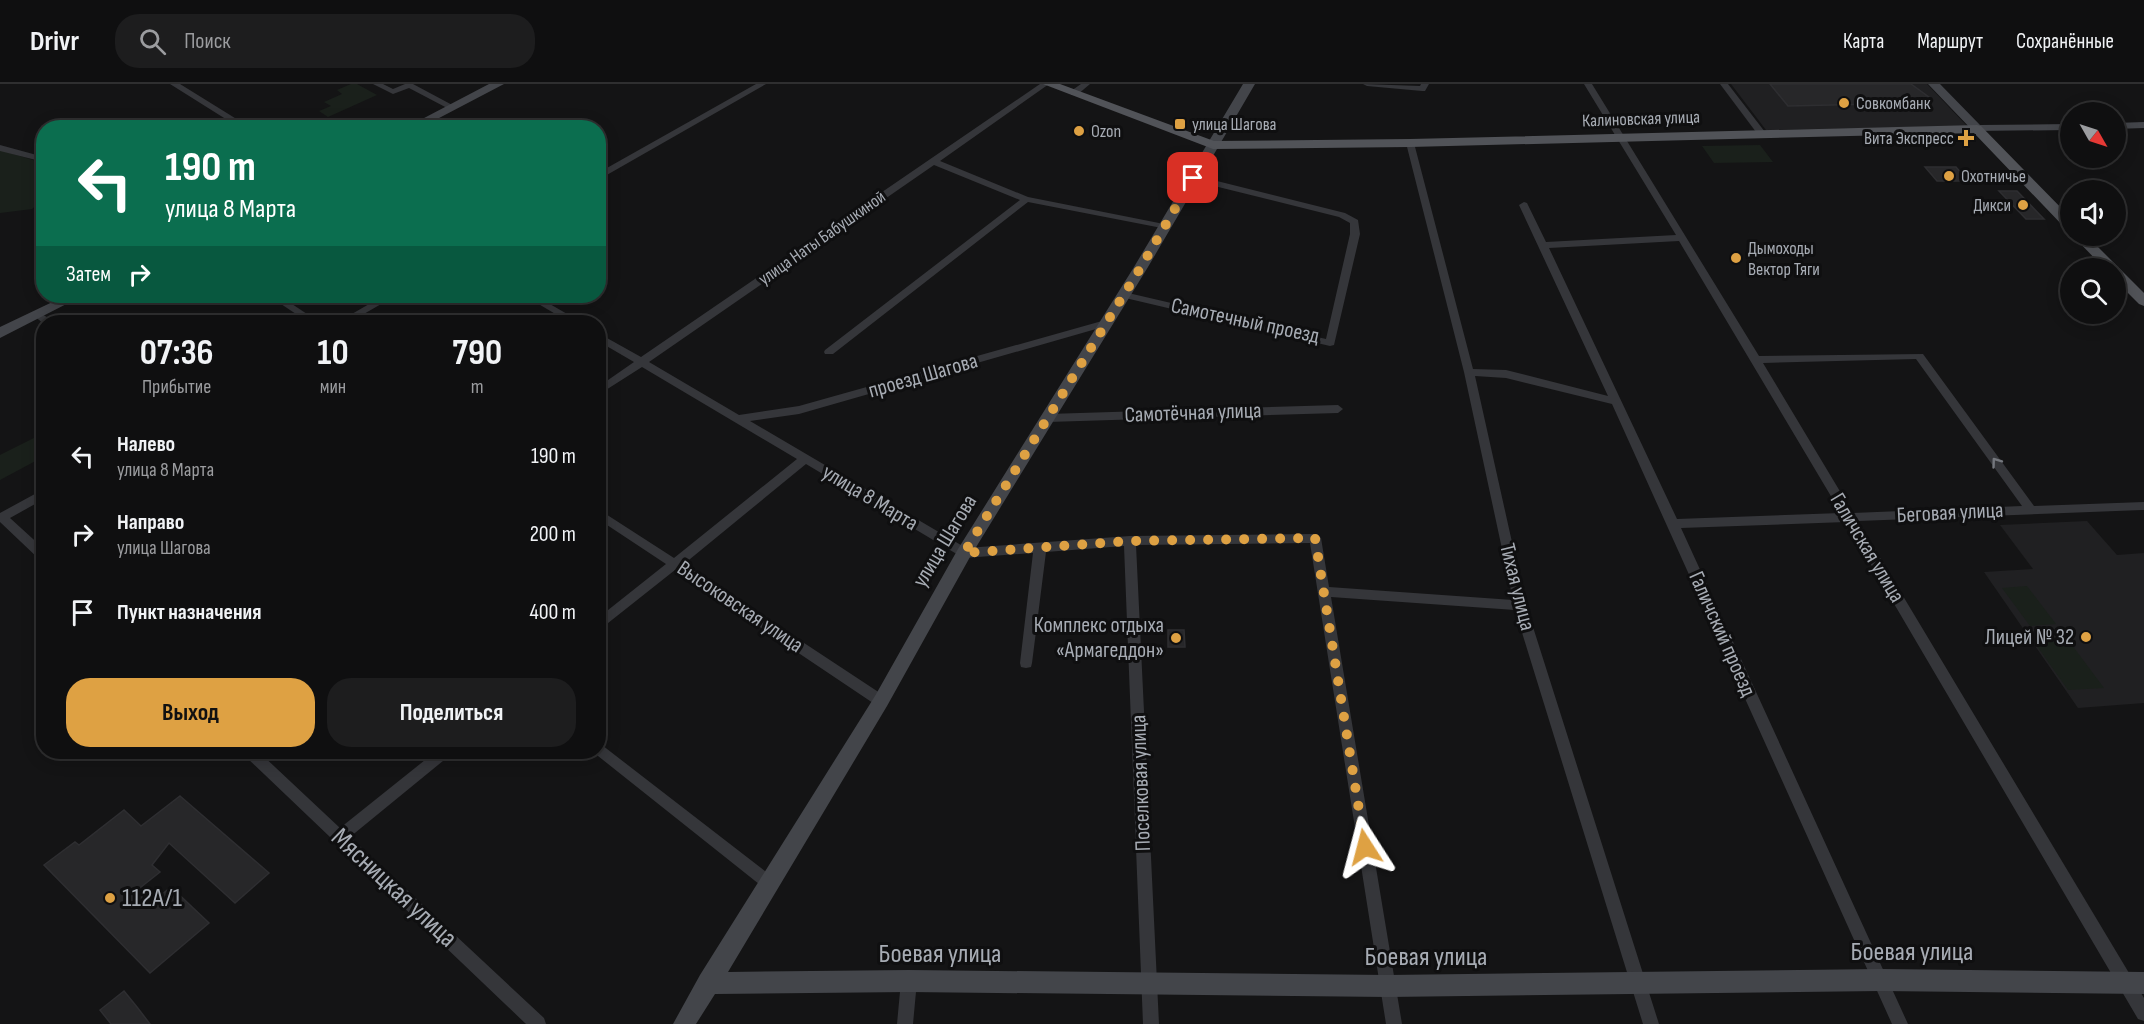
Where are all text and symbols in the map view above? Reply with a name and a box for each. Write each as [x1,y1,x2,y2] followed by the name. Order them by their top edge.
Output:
[115,14,535,68] search box
[30,25,79,58] text: Drivr
[136,25,169,58] icon: search
[184,28,231,55] text: Поиск
[1843,29,1884,54] text: Карта
[1917,29,1983,54] text: Маршрут
[2016,29,2114,54] text: Сохранённые
[1856,93,1931,114] place label: Совкомбанк
[1837,96,1851,110] marker: Совкомбанк
[2060,102,2126,168] north arrow
[2060,102,2126,324] map controls
[1582,106,1700,132] street label: Калиновская улица
[1192,114,1276,135] place label: улица Шагова
[1173,117,1187,131] marker: улица Шагова
[1091,121,1121,142] place label: Ozon
[1072,124,1086,138] marker: Ozon
[1864,128,1954,149] place label: Вита Экспресс
[1959,131,1973,145] marker: Вита Экспресс
[165,142,256,193] text: 190 m
[66,144,144,222] icon: left
[1167,152,1218,203] pin
[1176,161,1209,194] icon: arrive
[1961,166,2026,187] place label: Охотничье
[1942,169,1956,183] marker: Охотничье
[2060,180,2126,246] button: sound
[754,186,890,290] street label: улица Наты Бабушкиной
[165,193,296,225] text: улица 8 Марта
[1974,195,2011,216] place label: Дикси
[2016,198,2030,212] marker: Дикси
[1748,238,1820,280] place label: Дымоходы Вектор Тяги
[1729,251,1743,265] marker: Дымоходы Вектор Тяги
[123,258,156,291] icon: right
[2060,258,2126,324] button: search
[66,261,111,288] text: Затем
[1168,292,1322,350] street label: Самотечный проезд
[140,332,214,375] text: 07:36
[317,332,349,375] text: 10
[452,332,502,375] text: 790
[865,348,981,404] street label: проезд Шагова
[142,375,211,399] text: Прибытие
[320,375,346,399] text: мин
[471,375,484,399] text: m
[1124,397,1262,429] street label: Самотёчная улица
[117,431,175,458] text: Налево
[66,440,99,473] icon: left
[531,443,576,470] text: 190 m
[1992,457,2003,468] one-way arrow
[117,458,214,482] text: улица 8 Марта
[817,459,923,537] street label: улица 8 Марта
[1824,488,1910,608] street label: Галичская улица
[907,490,983,592] street label: улица Шагова
[1896,497,2004,529] street label: Беговая улица
[117,509,184,536] text: Направо
[66,518,99,551] icon: right
[530,521,576,548] text: 200 m
[117,536,211,560] text: улица Шагова
[1493,541,1541,633] street label: Тихая улица
[672,555,808,659] street label: Высоковская улица
[1682,567,1762,701] street label: Галичский проезд
[66,596,99,629] icon: arrive
[117,599,261,626] text: Пункт назначения
[530,599,576,626] text: 400 m
[1034,612,1164,664] place label: Комплекс отдыха «Армагеддон»
[1985,624,2074,651] place label: Лицей № 32
[2079,630,2093,644] marker: Лицей № 32
[1169,631,1183,645] marker: Комплекс отдыха «Армагеддон»
[66,678,315,747] button: Выход
[327,678,576,747] button: Поделиться
[1125,714,1157,852] street label: Поселковая улица
[1333,815,1397,879] position arrow
[325,822,463,954] street label: Мясницкая улица
[122,882,183,914] place label: 112А/1
[103,891,117,905] marker: 112А/1
[1851,936,1973,968] street label: Боевая улица
[879,938,1001,970] street label: Боевая улица
[1365,941,1487,973] street label: Боевая улица

